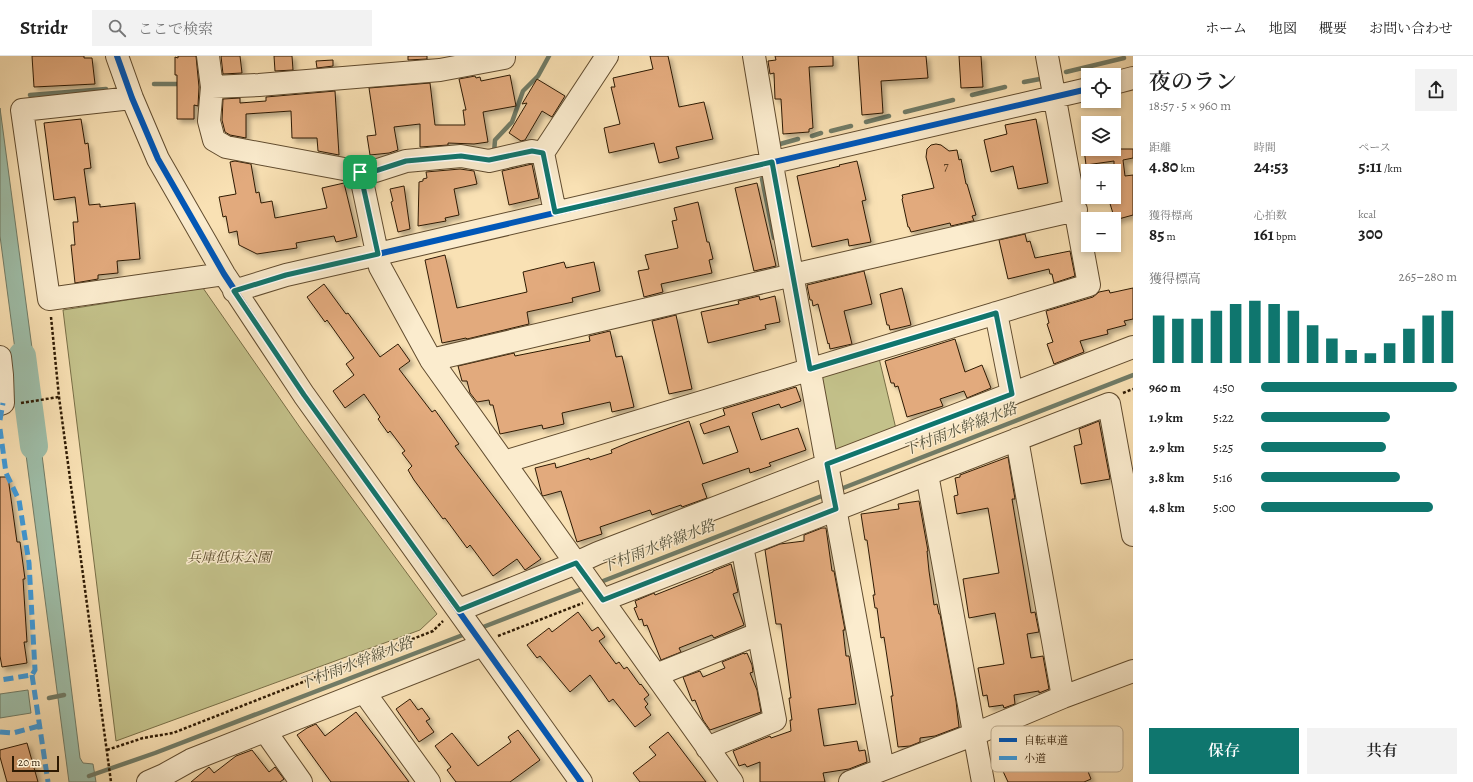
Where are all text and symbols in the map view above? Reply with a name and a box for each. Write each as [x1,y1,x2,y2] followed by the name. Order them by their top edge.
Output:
[92,10,372,46] search box
[20,15,68,41] text: Stridr
[106,17,128,39] icon: search
[138,19,213,39] text: ここで検索
[1205,19,1247,38] text: ホーム
[1269,19,1297,38] text: 地図
[1319,19,1347,38] text: 概要
[1369,19,1453,38] text: お問い合わせ
[1149,67,1237,97] text: 夜のラン
[1081,68,1121,252] map controls
[1081,68,1121,108] button: locate
[1415,69,1457,111] button: share
[1149,97,1231,114] text: 18:57 · 5 × 960 m
[1081,116,1121,156] button: layers
[1149,140,1171,155] text: 距離
[1254,140,1276,155] text: 時間
[1358,140,1391,155] text: ペース
[343,155,377,189] pin
[1149,155,1178,178] text: 4.80
[1254,155,1288,178] text: 24:53
[1358,155,1382,178] text: 5:11
[943,158,949,174] house number: 7
[349,161,371,183] icon: arrive
[1178,161,1195,176] text: km
[1382,161,1402,176] text: /km
[1081,164,1121,204] button: +
[1358,207,1376,222] text: kcal
[1149,208,1193,223] text: 獲得標高
[1254,208,1287,223] text: 心拍数
[1081,212,1121,252] button: −
[1358,222,1383,245] text: 300
[1149,223,1164,246] text: 85
[1254,223,1274,246] text: 161
[1164,229,1176,244] text: m
[1274,229,1297,244] text: bpm
[1399,268,1457,285] text: 265–280 m
[1149,270,1201,287] text: 獲得標高
[1149,379,1181,396] text: 960 m
[1213,379,1235,396] text: 4:50
[900,398,1021,460] water label: 下村雨水幹線水路
[1149,409,1183,426] text: 1.9 km
[1213,409,1234,426] text: 5:22
[1149,439,1185,456] text: 2.9 km
[1213,439,1233,456] text: 5:25
[1149,469,1184,486] text: 3.8 km
[1213,469,1232,486] text: 5:16
[1149,499,1185,516] text: 4.8 km
[1213,499,1236,516] text: 5:00
[598,515,719,577] water label: 下村雨水幹線水路
[187,548,273,567] park label: 兵庫低床公園
[296,632,417,694] water label: 下村雨水幹線水路
[991,726,1123,772] legend
[1149,728,1299,774] button: 保存
[1307,728,1457,774] button: 共有
[1024,733,1068,748] text: 自転車道
[1024,751,1046,766] text: 小道
[12,754,59,773] scale bar
[18,755,40,770] text: 20 m

